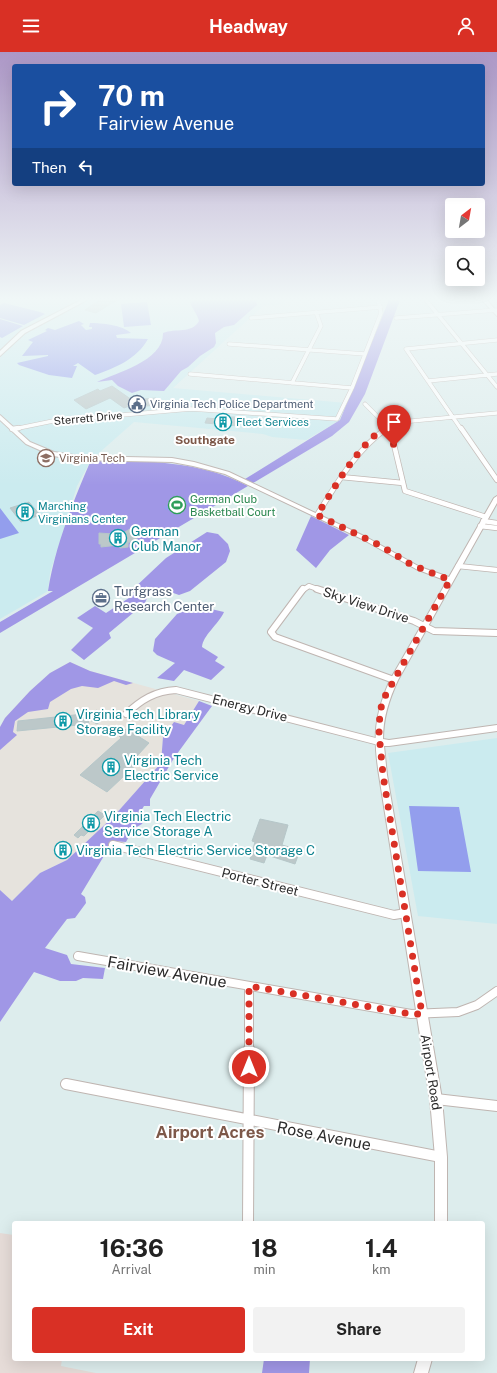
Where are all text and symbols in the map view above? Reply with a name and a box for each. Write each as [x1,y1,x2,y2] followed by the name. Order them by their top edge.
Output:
[20,15,42,37] icon: menu
[455,15,477,37] icon: person
[209,16,288,37] text: Headway
[98,79,165,112] text: 70 m
[32,80,84,132] icon: right
[98,113,234,134] text: Fairview Avenue
[75,156,97,178] icon: left
[32,159,67,176] text: Then
[445,198,485,238] north arrow
[445,198,485,286] map controls
[445,246,485,286] button: search
[127,394,147,414] public building icon: Virginia Tech Police Department
[150,398,314,410] place label: Virginia Tech Police Department
[377,405,411,446] pin
[53,409,123,427] street label: Sterrett Drive
[383,411,405,433] icon: arrive
[213,412,233,432] building icon: Fleet Services
[236,416,309,428] place label: Fleet Services
[175,433,235,447] district label: Southgate
[36,448,56,468] school or university icon: Virginia Tech
[59,452,125,464] place label: Virginia Tech
[190,493,276,518] place label: German Club Basketball Court
[167,495,187,515] sports icon: German Club Basketball Court
[38,500,126,525] place label: Marching Virginians Center
[15,502,35,522] building icon: Marching Virginians Center
[131,524,201,554] place label: German Club Manor
[108,528,128,548] building icon: German Club Manor
[114,584,214,614] place label: Turfgrass Research Center
[321,584,411,626] street label: Sky View Drive
[91,588,111,608] office icon: Turfgrass Research Center
[211,691,289,725] street label: Energy Drive
[76,707,200,737] place label: Virginia Tech Library Storage Facility
[53,711,73,731] building icon: Virginia Tech Library Storage Facility
[124,753,219,783] place label: Virginia Tech Electric Service
[101,757,121,777] building icon: Virginia Tech Electric Service
[104,809,231,839] place label: Virginia Tech Electric Service Storage A
[81,813,101,833] building icon: Virginia Tech Electric Service Storage A
[53,840,73,860] building icon: Virginia Tech Electric Service Storage C
[76,843,315,858] place label: Virginia Tech Electric Service Storage C
[220,865,300,899] street label: Porter Street
[106,952,228,992] street label: Fairview Avenue
[418,1033,444,1111] street label: Airport Road
[228,1046,270,1088] position arrow
[275,1118,373,1154] street label: Rose Avenue
[156,1122,264,1142] district label: Airport Acres
[99,1234,164,1262] text: 16:36
[251,1234,278,1262] text: 18
[365,1234,398,1262] text: 1.4
[112,1262,152,1277] text: Arrival
[253,1262,275,1277] text: min
[372,1262,391,1277] text: km
[32,1307,245,1353] button: Exit
[253,1307,465,1353] button: Share

